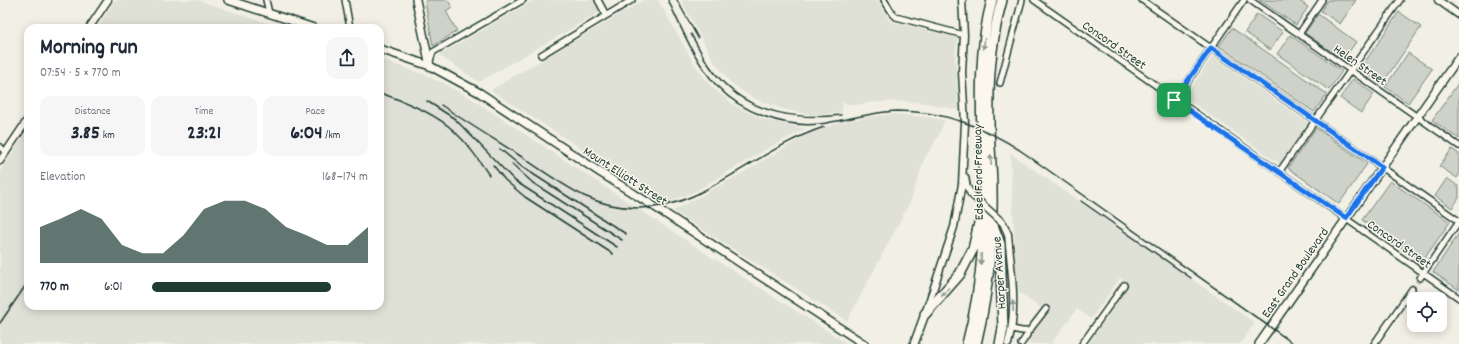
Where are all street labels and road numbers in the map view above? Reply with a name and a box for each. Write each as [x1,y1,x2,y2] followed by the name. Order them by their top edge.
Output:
[1078,17,1150,75] street label: Concord Street
[1329,41,1390,92] street label: Helen Street
[969,123,990,220] street label: Edsel Ford Freeway
[579,143,671,212] street label: Mount Elliott Street
[1363,216,1435,274] street label: Concord Street
[1258,224,1334,323] street label: East Grand Boulevard
[988,236,1013,310] street label: Harper Avenue

